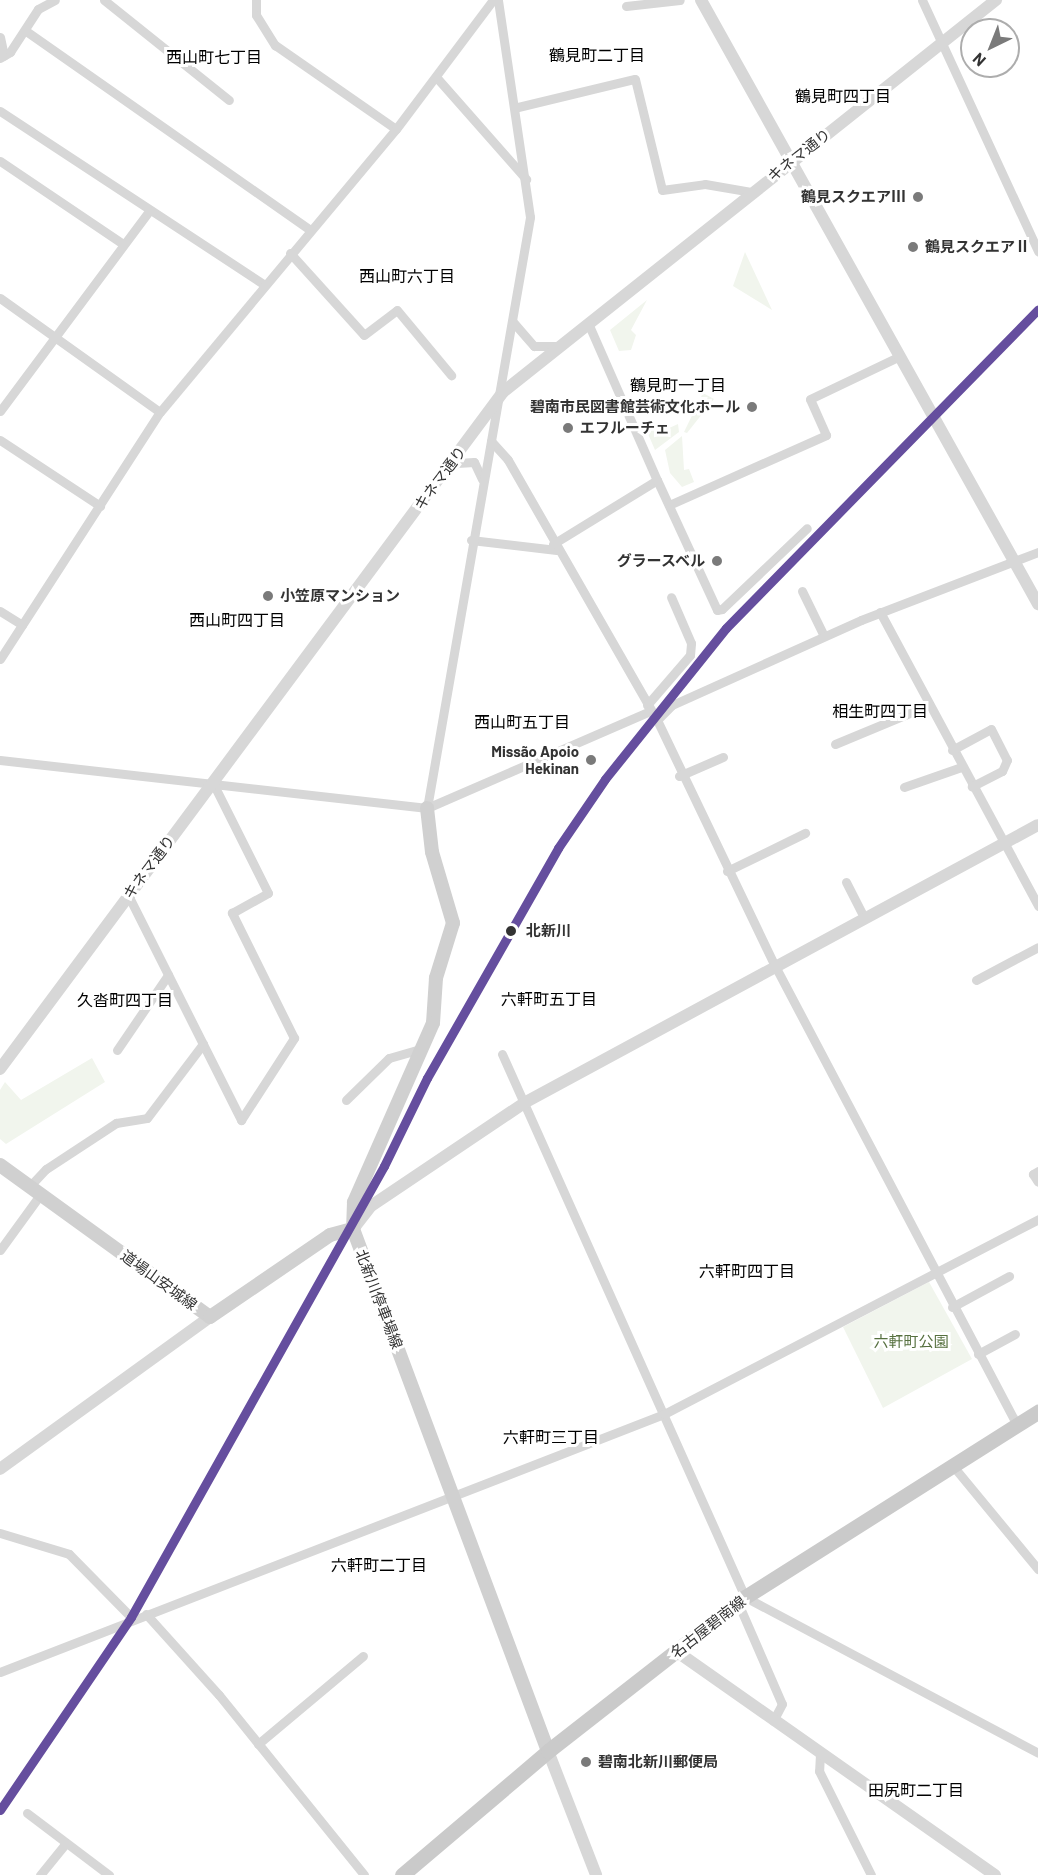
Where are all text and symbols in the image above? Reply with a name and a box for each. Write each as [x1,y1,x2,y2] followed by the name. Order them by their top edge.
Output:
[960,18,1020,78] north arrow
[549,45,645,65] district label: 鶴見町二丁目
[166,47,262,67] district label: 西山町七丁目
[968,49,989,71] text: N
[795,86,891,106] district label: 鶴見町四丁目
[764,125,834,185] street label: キネマ通り
[801,188,906,206] place label: 鶴見スクエアⅢ
[911,190,925,204] marker: 鶴見スクエアⅢ
[925,238,1030,256] place label: 鶴見スクエアⅡ
[906,240,920,254] marker: 鶴見スクエアⅡ
[359,266,455,286] district label: 西山町六丁目
[630,375,726,395] district label: 鶴見町一丁目
[530,398,740,416] place label: 碧南市民図書館芸術文化ホール
[745,400,759,414] marker: 碧南市民図書館芸術文化ホール
[580,419,670,437] place label: エフルーチェ
[561,421,575,435] marker: エフルーチェ
[410,443,470,513] street label: キネマ通り
[615,552,705,570] place label: グラースベル
[710,554,724,568] marker: グラースベル
[280,587,400,605] place label: 小笠原マンション
[261,589,275,603] marker: 小笠原マンション
[189,610,285,630] district label: 西山町四丁目
[832,701,928,721] district label: 相生町四丁目
[474,712,570,732] district label: 西山町五丁目
[491,742,579,777] place label: Missão Apoio Hekinan
[584,753,598,767] marker: Missão Apoio Hekinan
[119,832,179,902] street label: キネマ通り
[501,921,521,941] marker: 北新川
[526,922,571,940] place label: 北新川
[501,989,597,1009] district label: 六軒町五丁目
[77,990,173,1010] district label: 久沓町四丁目
[117,1246,201,1314] street label: 道場山安城線
[352,1247,406,1351] street label: 北新川停車場線
[699,1261,795,1281] district label: 六軒町四丁目
[874,1333,948,1351] park label: 六軒町公園
[503,1427,599,1447] district label: 六軒町三丁目
[331,1555,427,1575] district label: 六軒町二丁目
[667,1592,749,1662] street label: 名古屋碧南線
[598,1753,718,1771] place label: 碧南北新川郵便局
[579,1755,593,1769] marker: 碧南北新川郵便局
[868,1780,964,1800] district label: 田尻町二丁目

